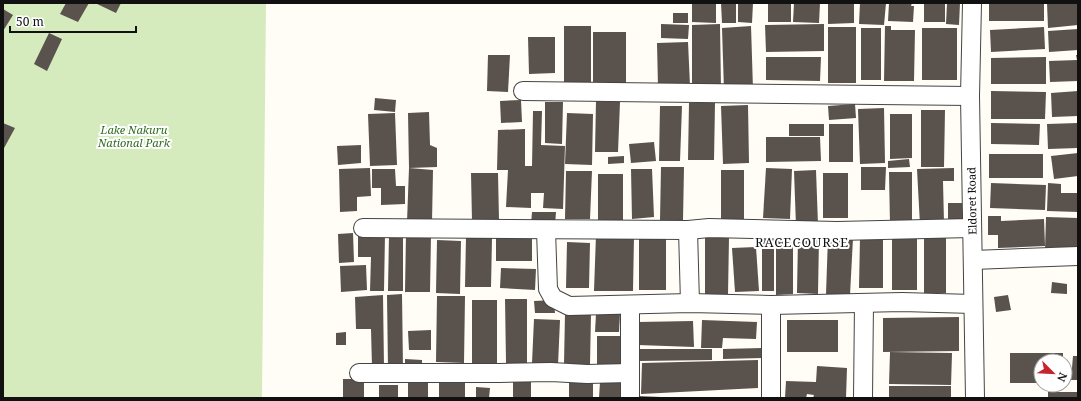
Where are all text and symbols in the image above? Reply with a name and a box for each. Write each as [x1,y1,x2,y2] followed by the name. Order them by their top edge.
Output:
[10,8,136,34] scale bar
[16,13,44,30] text: 50 m
[97,122,171,150] park label: Lake Nakuru National Park
[963,167,980,235] street label: Eldoret Road
[755,233,849,251] district label: RACECOURSE
[1033,353,1073,393] north arrow
[1054,370,1071,385] text: N

